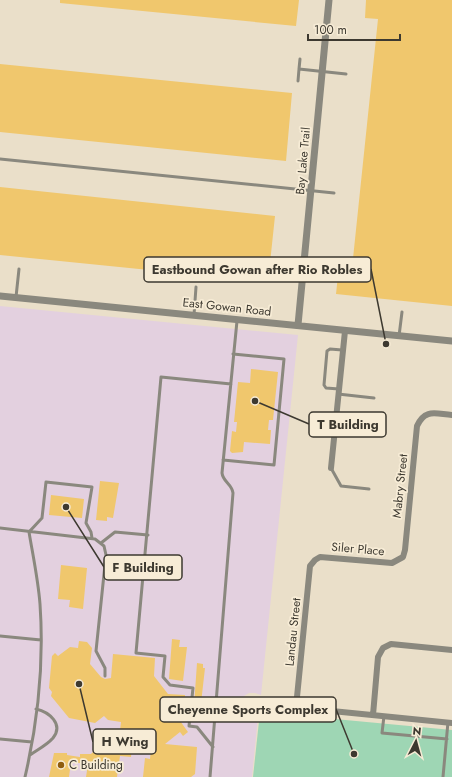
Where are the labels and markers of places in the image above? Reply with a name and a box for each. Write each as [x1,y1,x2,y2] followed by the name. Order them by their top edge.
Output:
[144,257,371,282] callout: Eastbound Gowan after Rio Robles
[309,412,386,437] callout: T Building
[104,555,182,580] callout: F Building
[160,697,336,722] callout: Cheyenne Sports Complex
[93,729,156,754] callout: H Wing
[69,756,123,774] place label: C Building
[56,760,66,770] marker: C Building

